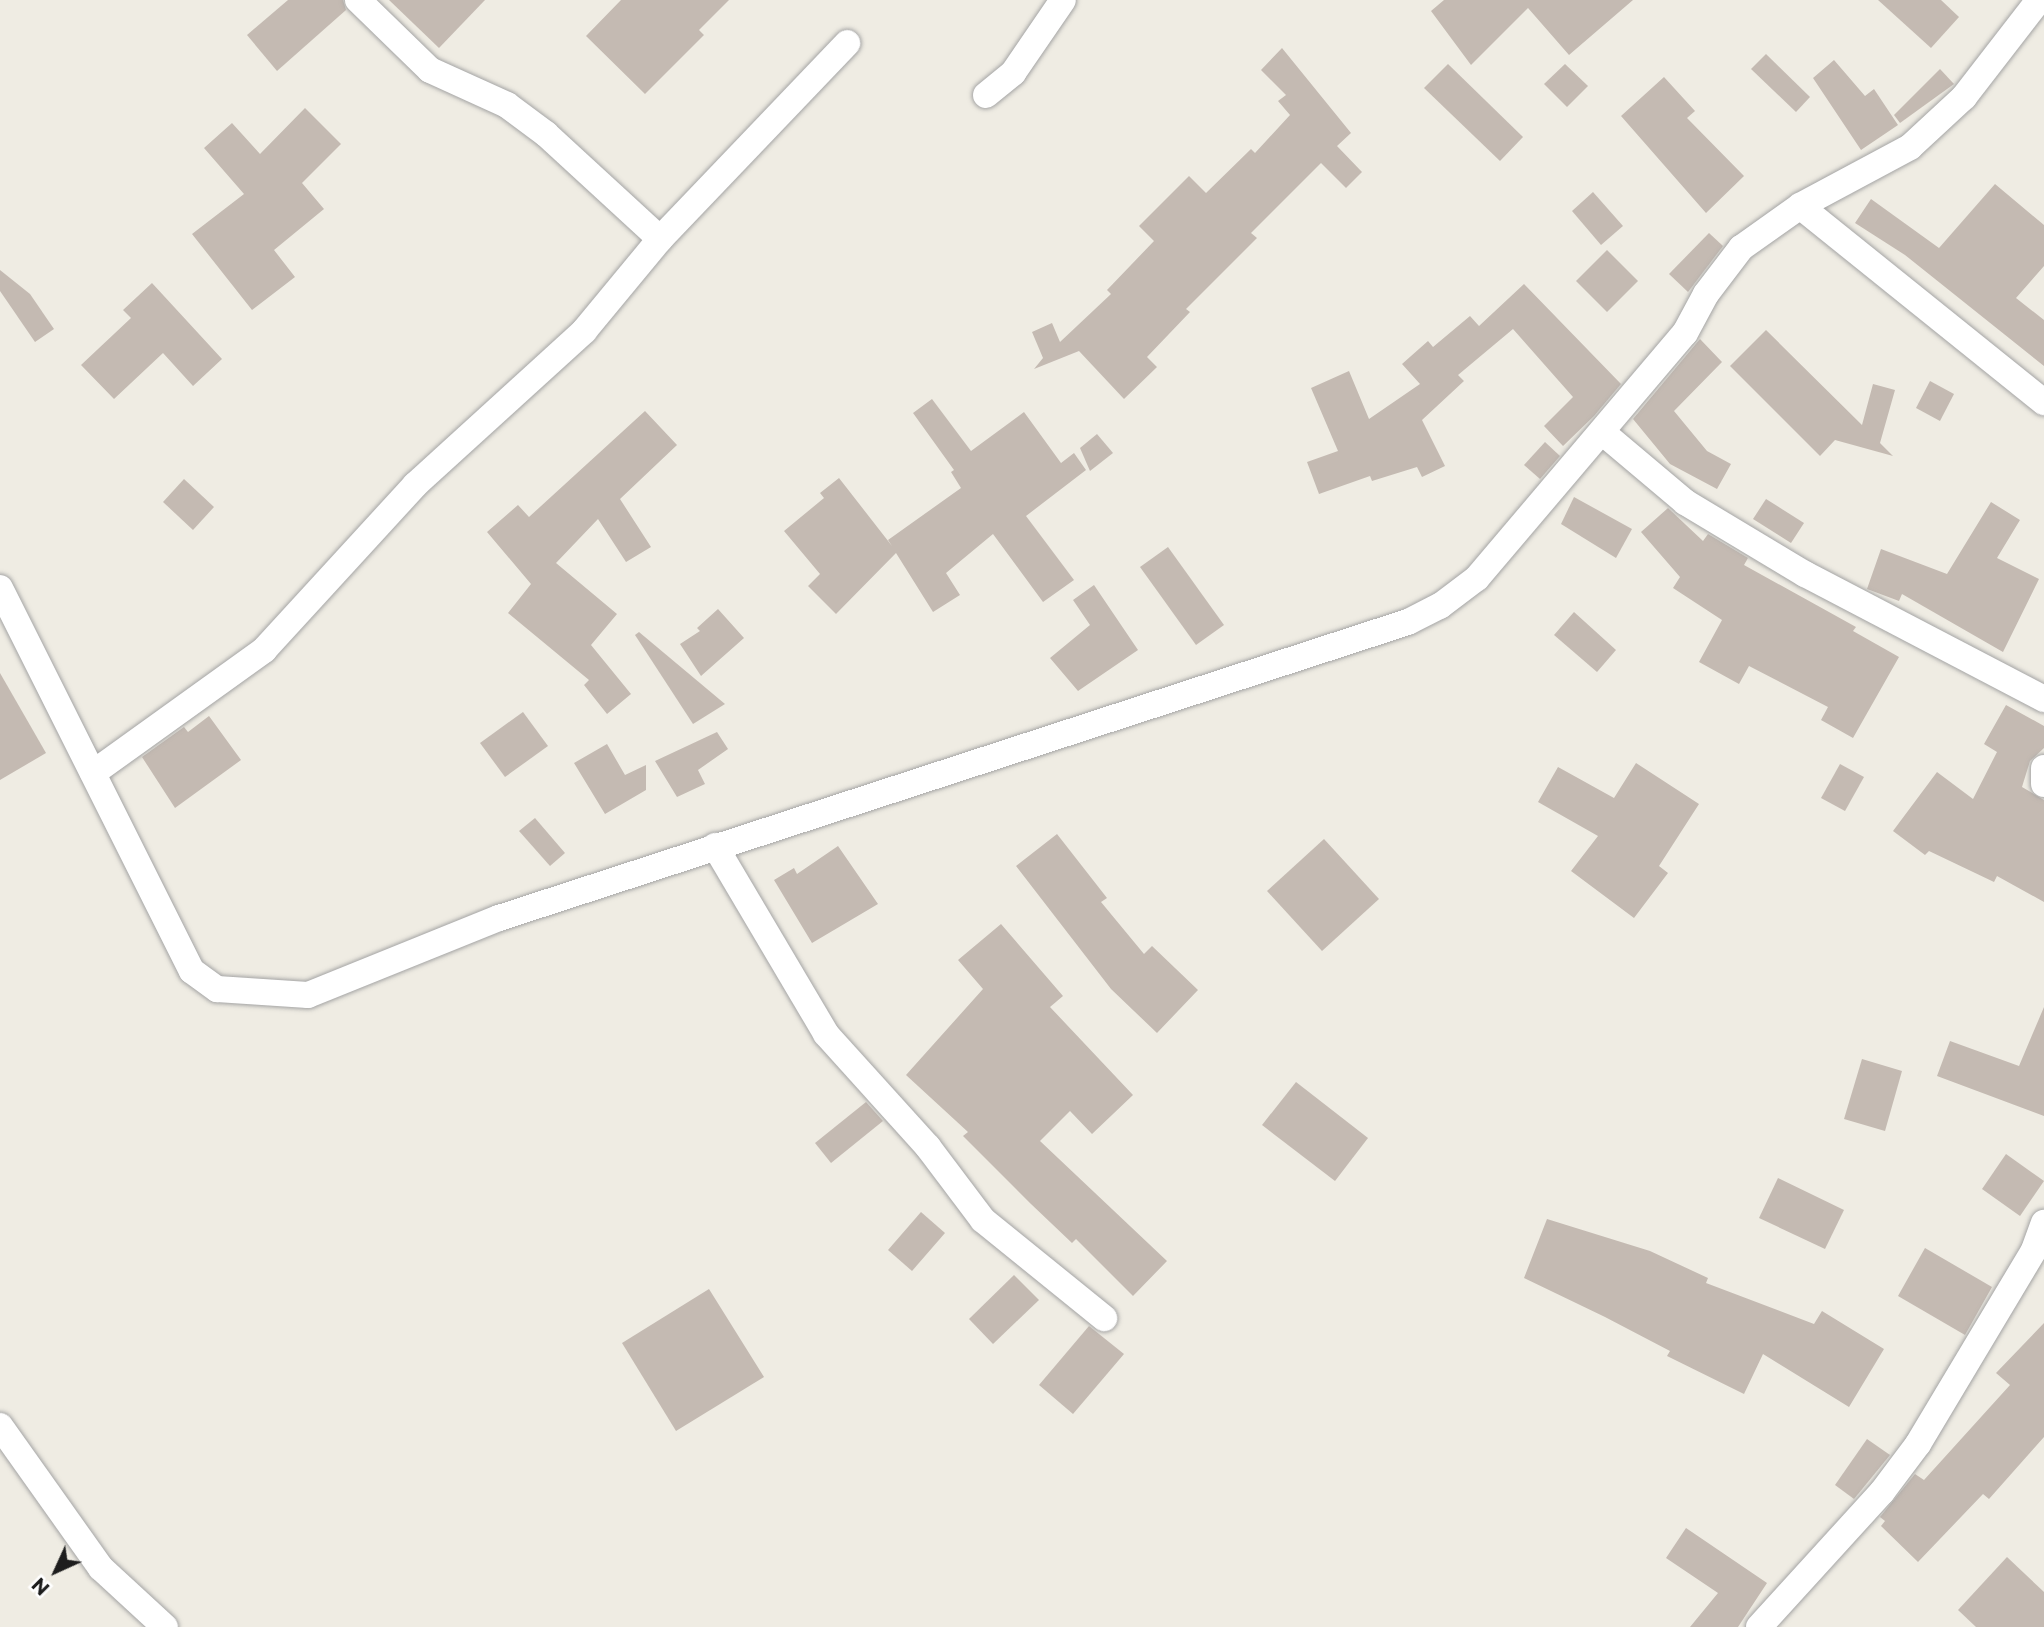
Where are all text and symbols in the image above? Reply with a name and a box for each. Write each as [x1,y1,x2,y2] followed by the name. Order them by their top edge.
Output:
[21,1536,91,1606] north arrow
[27,1573,54,1600] text: N

